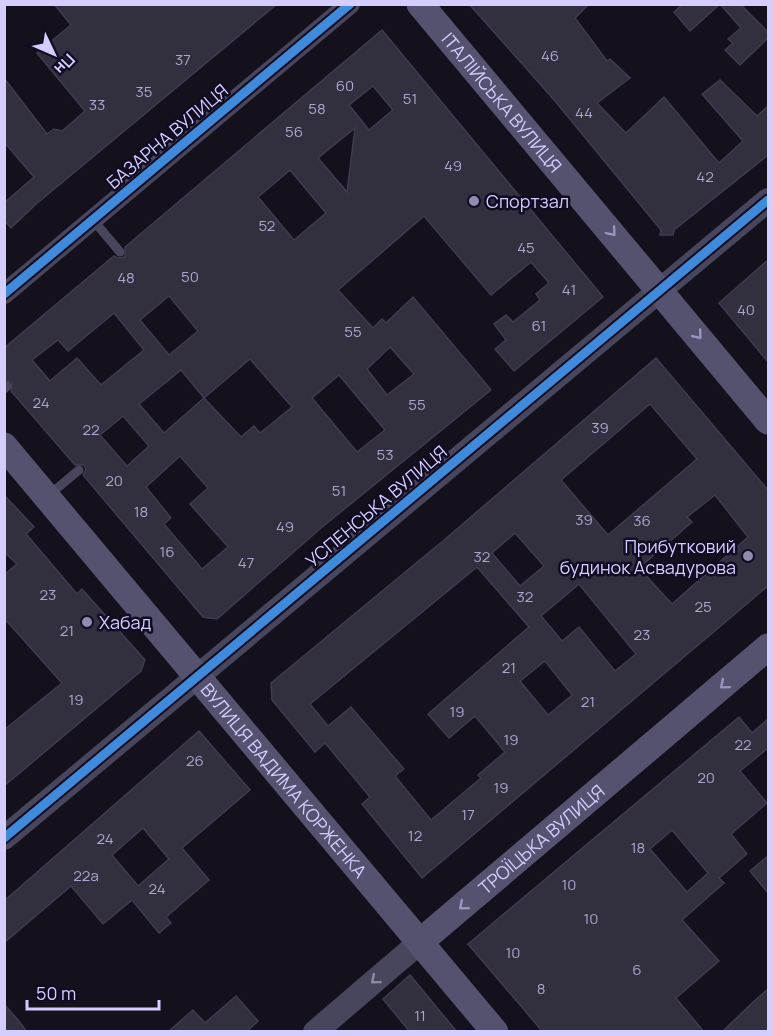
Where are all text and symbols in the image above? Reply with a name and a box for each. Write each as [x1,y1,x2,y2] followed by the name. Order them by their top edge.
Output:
[24,24,84,84] north arrow
[437,27,567,177] street label: ІТАЛІЙСЬКА ВУЛИЦЯ
[541,45,559,66] house number: 46
[49,49,80,80] text: Пн
[175,49,191,70] house number: 37
[336,75,354,96] house number: 60
[101,78,233,194] street label: БАЗАРНА ВУЛИЦЯ
[136,81,152,102] house number: 35
[403,88,417,109] house number: 51
[89,94,105,115] house number: 33
[308,98,326,119] house number: 58
[575,102,593,123] house number: 44
[285,121,303,142] house number: 56
[444,155,462,176] house number: 49
[696,166,714,187] house number: 42
[486,189,569,213] place label: Спортзал
[467,194,481,208] marker: Спортзал
[259,215,275,236] house number: 52
[605,225,616,236] one-way arrow
[517,237,535,258] house number: 45
[181,266,199,287] house number: 50
[117,267,135,288] house number: 48
[562,279,576,300] house number: 41
[737,299,755,320] house number: 40
[532,315,546,336] house number: 61
[344,321,362,342] house number: 55
[691,329,702,340] one-way arrow
[32,392,50,413] house number: 24
[408,394,426,415] house number: 55
[591,417,609,438] house number: 39
[82,419,100,440] house number: 22
[300,440,452,572] street label: УСПЕНСЬКА ВУЛИЦЯ
[377,444,393,465] house number: 53
[105,470,123,491] house number: 20
[332,480,346,501] house number: 51
[134,501,148,522] house number: 18
[575,509,593,530] house number: 39
[633,510,651,531] house number: 36
[276,516,294,537] house number: 49
[560,534,736,579] place label: Прибутковий будинок Асвадурова
[159,541,175,562] house number: 16
[474,546,490,567] house number: 32
[741,549,755,563] marker: Прибутковий будинок Асвадурова
[238,552,254,573] house number: 47
[40,584,56,605] house number: 23
[517,586,533,607] house number: 32
[694,596,712,617] house number: 25
[99,610,151,634] place label: Хабад
[80,615,94,629] marker: Хабад
[60,620,74,641] house number: 21
[634,624,650,645] house number: 23
[502,657,516,678] house number: 21
[196,678,373,883] street label: ВУЛИЦЯ ВАДИМА КОРЖЕНКА
[720,678,731,689] one-way arrow
[68,689,84,710] house number: 19
[581,691,595,712] house number: 21
[449,701,465,722] house number: 19
[503,729,519,750] house number: 19
[734,734,752,755] house number: 22
[186,750,204,771] house number: 26
[697,767,715,788] house number: 20
[493,777,509,798] house number: 19
[473,779,609,899] street label: ТРОЇЦЬКА ВУЛИЦЯ
[461,804,475,825] house number: 17
[408,825,422,846] house number: 12
[96,828,114,849] house number: 24
[631,837,645,858] house number: 18
[73,865,99,886] house number: 22а
[562,874,577,895] house number: 10
[148,878,166,899] house number: 24
[459,898,470,909] one-way arrow
[584,908,599,929] house number: 10
[506,942,521,963] house number: 10
[632,959,642,980] house number: 6
[371,972,382,983] one-way arrow
[27,973,159,1011] scale bar
[537,978,545,999] house number: 8
[36,981,76,1005] text: 50 m
[414,1005,426,1026] house number: 11

